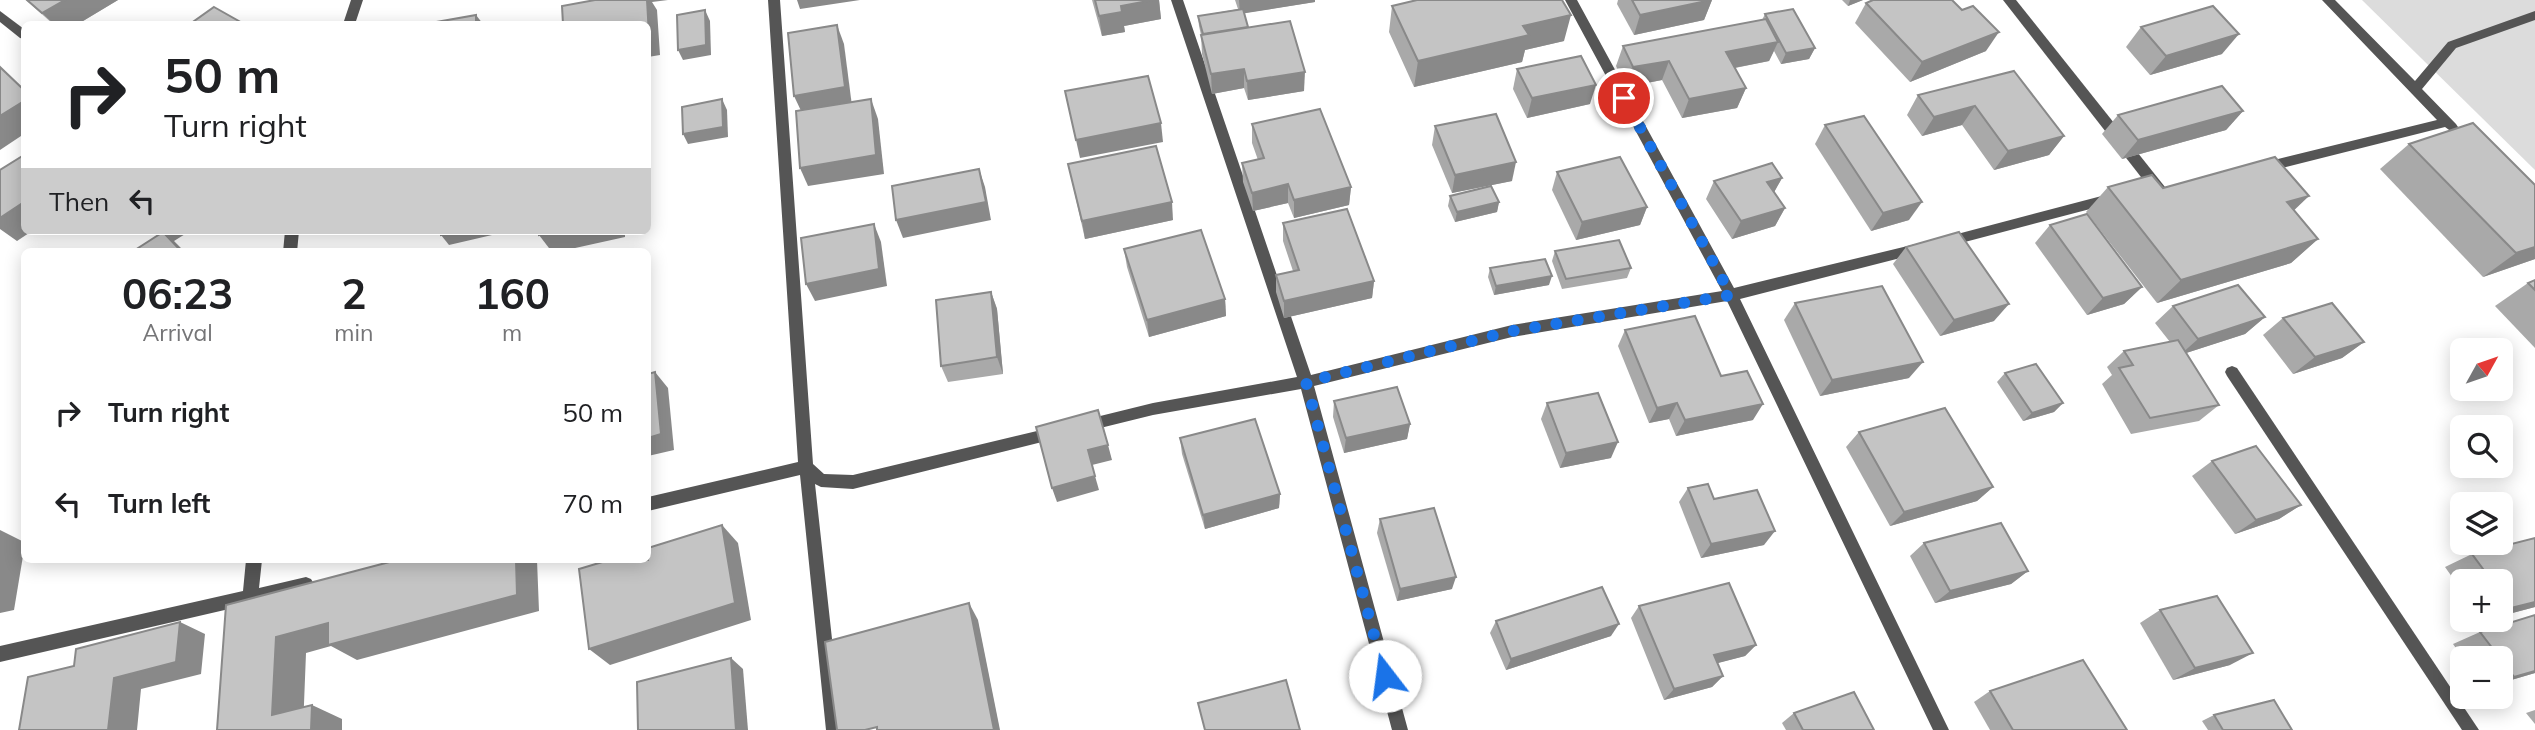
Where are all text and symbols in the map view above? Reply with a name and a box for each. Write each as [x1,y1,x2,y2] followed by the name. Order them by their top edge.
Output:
[164,44,280,105] text: 50 m
[49,49,140,140] icon: right
[1594,68,1654,128] pin
[1605,79,1643,117] icon: arrive
[164,105,307,145] text: Turn right
[123,182,161,220] icon: left
[49,185,109,218] text: Then
[122,267,233,320] text: 06:23
[341,267,366,320] text: 2
[474,267,550,320] text: 160
[142,318,213,347] text: Arrival
[334,318,373,347] text: min
[502,318,522,347] text: m
[2450,338,2513,401] north arrow
[2450,338,2513,709] map controls
[49,394,87,432] icon: right
[108,396,229,429] text: Turn right
[562,396,623,429] text: 50 m
[2450,415,2513,478] button: search
[49,485,87,523] icon: left
[108,487,210,520] text: Turn left
[562,487,623,520] text: 70 m
[2450,492,2513,555] button: layers
[2450,569,2513,632] button: +
[1348,639,1422,713] position arrow
[2450,646,2513,709] button: −

